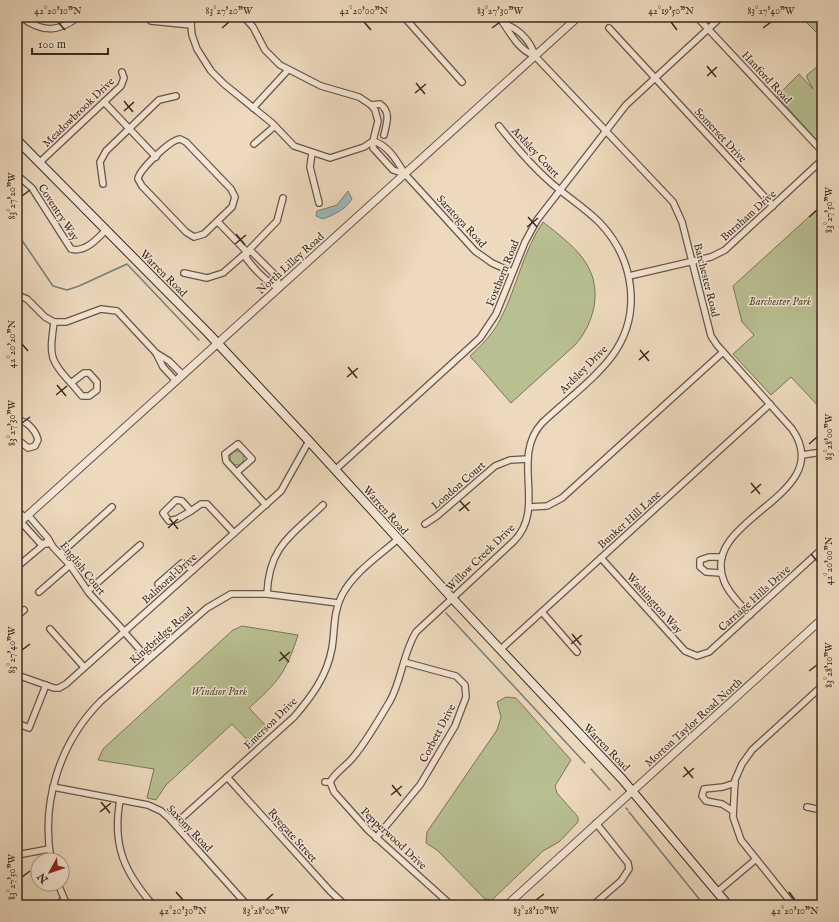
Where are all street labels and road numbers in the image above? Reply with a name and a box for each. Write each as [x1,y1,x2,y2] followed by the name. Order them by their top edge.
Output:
[738,48,794,107] street label: Hanford Road
[40,75,118,151] street label: Meadowbrook Drive
[691,105,749,166] street label: Somerset Drive
[508,124,562,181] street label: Ardsley Court
[35,182,82,244] street label: Coventry Way
[718,187,779,244] street label: Burnham Drive
[433,192,489,251] street label: Saratoga Road
[254,230,327,298] street label: North Lilley Road
[483,238,523,309] street label: Foxthorn Road
[690,242,722,319] street label: Barchester Road
[137,247,190,300] street label: Warren Road
[556,343,611,398] street label: Ardsley Drive
[429,458,489,513] street label: London Court
[360,483,411,538] street label: Warren Road
[595,488,664,552] street label: Bunker Hill Lane
[443,521,518,594] street label: Willow Creek Drive
[56,539,108,598] street label: English Court
[139,550,200,607] street label: Balmoral Drive
[716,563,794,635] street label: Carriage Hills Drive
[623,570,686,637] street label: Washington Way
[127,604,196,667] street label: Kingbridge Road
[642,675,745,770] street label: Morton Taylor Road North
[241,695,300,753] street label: Emerson Drive
[417,702,459,765] street label: Corbett Drive
[580,721,633,775] street label: Warren Road
[163,802,215,855] street label: Saxony Road
[357,805,429,873] street label: Pepperwood Drive
[264,806,320,866] street label: Ryegate Street

